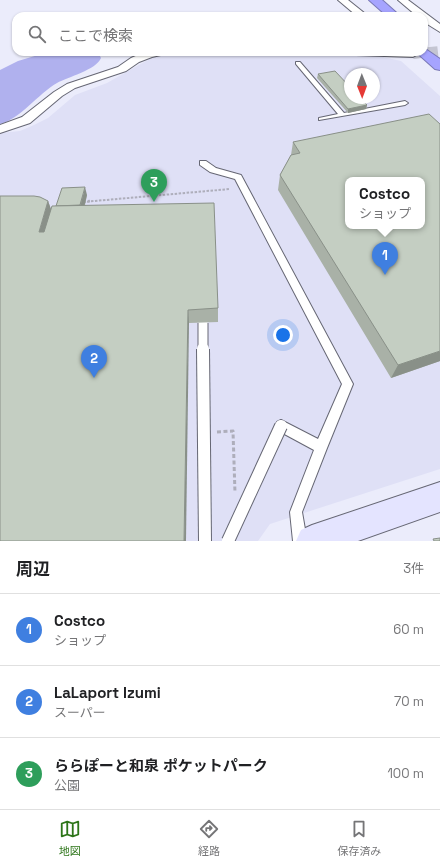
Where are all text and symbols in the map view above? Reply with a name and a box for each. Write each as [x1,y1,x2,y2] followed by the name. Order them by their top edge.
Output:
[12,12,428,56] search box
[26,23,48,45] icon: search
[58,26,133,45] text: ここで検索
[344,68,380,104] north arrow
[141,169,167,202] pin: 3
[345,177,425,229] popup
[359,184,410,203] text: Costco
[359,205,411,222] text: ショップ
[372,242,398,275] pin: 1
[273,325,293,345] your location
[81,345,107,378] pin: 2
[16,558,50,580] text: 周辺
[403,560,424,577] text: 3件
[54,611,105,630] text: Costco
[26,621,32,638] text: 1
[393,621,424,638] text: 60 m
[54,632,106,649] text: ショップ
[54,683,161,702] text: LaLaport Izumi
[25,693,33,710] text: 2
[394,693,424,710] text: 70 m
[54,704,106,721] text: スーパー
[54,756,268,775] text: ららぽーと和泉 ポケットパーク
[25,765,33,782] text: 3
[387,765,424,782] text: 100 m
[54,777,80,794] text: 公園
[59,818,81,858] tab: 地図
[198,818,220,858] tab: 経路
[337,818,381,858] tab: 保存済み

